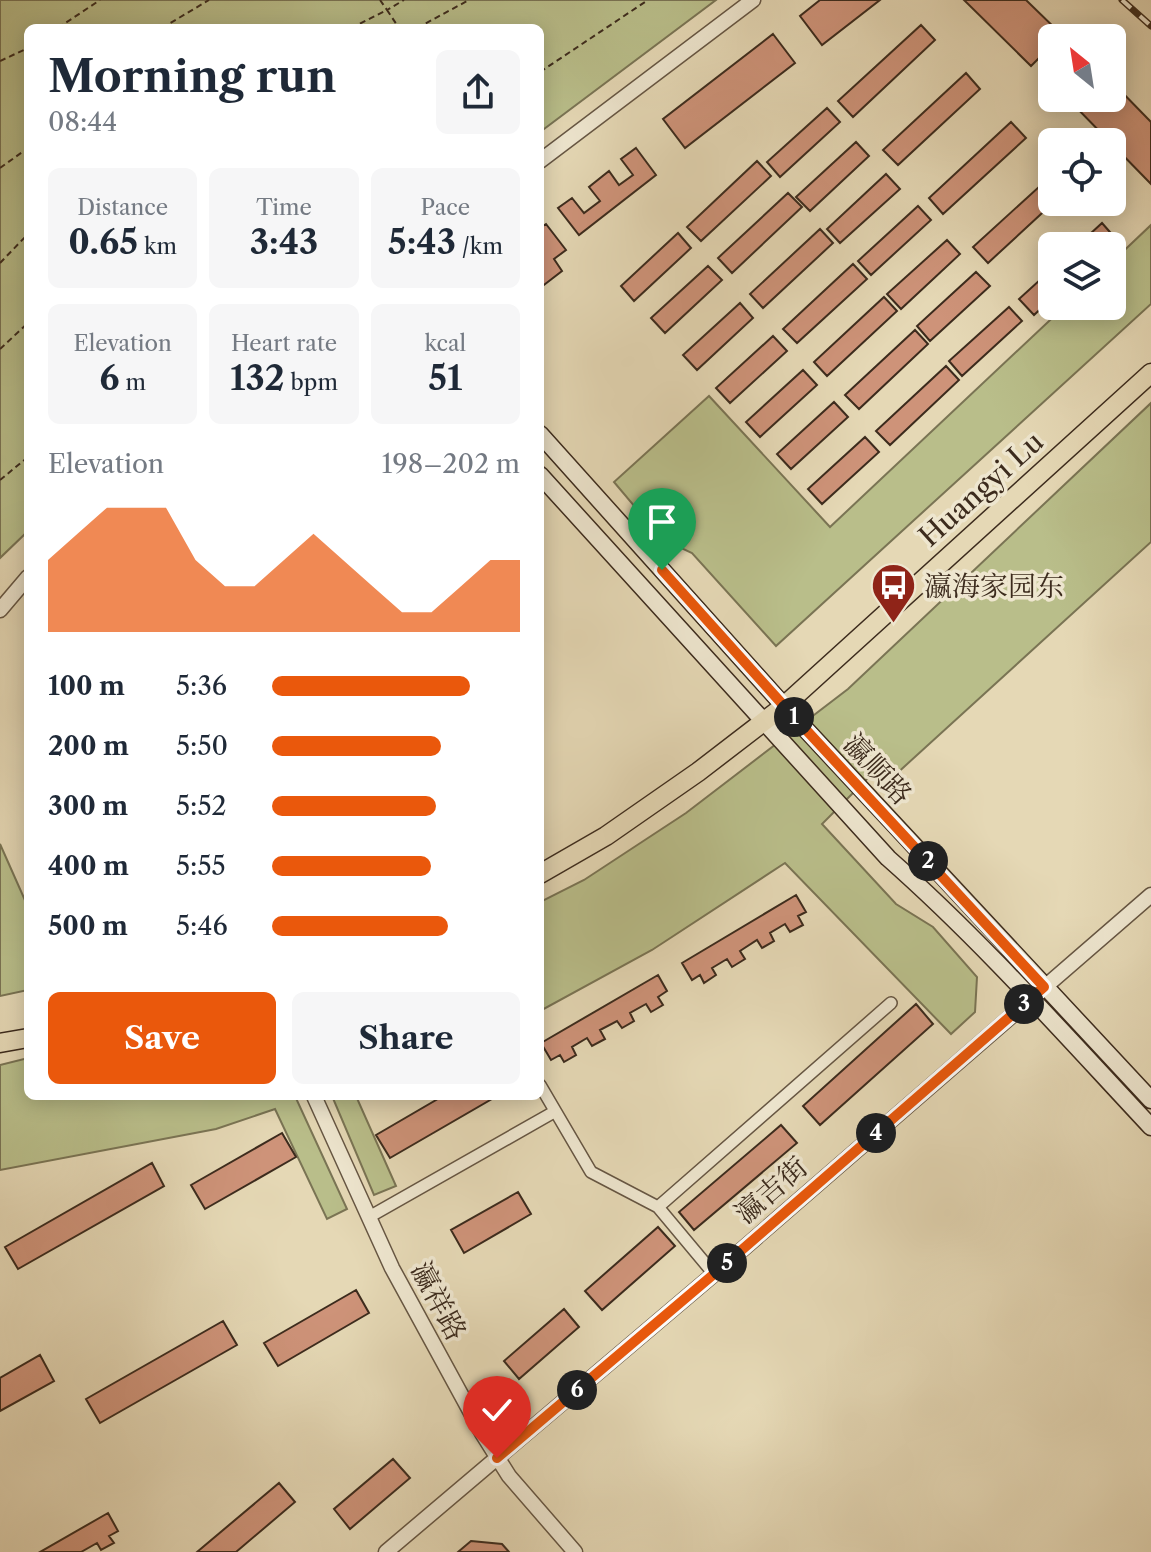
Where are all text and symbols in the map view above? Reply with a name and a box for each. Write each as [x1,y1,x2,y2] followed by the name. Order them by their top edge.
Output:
[1038,24,1126,112] north arrow
[1038,24,1126,320] map controls
[48,49,337,103] text: Morning run
[436,50,520,134] button: share
[48,106,117,138] text: 08:44
[1038,128,1126,216] button: locate
[77,194,168,221] text: Distance
[256,194,312,221] text: Time
[420,194,470,221] text: Pace
[68,221,138,263] text: 0.65
[250,221,318,263] text: 3:43
[388,221,456,263] text: 5:43
[1038,232,1126,320] button: layers
[138,233,177,260] text: km
[456,233,503,260] text: /km
[74,330,172,357] text: Elevation
[231,330,337,357] text: Heart rate
[425,330,466,357] text: kcal
[99,357,120,399] text: 6
[230,357,285,399] text: 132
[428,357,462,399] text: 51
[120,369,146,396] text: m
[285,369,338,396] text: bpm
[912,424,1050,554] street label: Huangyi Lu
[48,448,164,480] text: Elevation
[382,448,520,480] text: 198–202 m
[628,488,696,570] pin
[640,500,684,544] icon: arrive
[869,562,917,625] bus stop icon: 瀛海家园东
[924,569,1064,603] place label: 瀛海家园东
[48,670,125,702] text: 100 m
[176,670,227,702] text: 5:36
[774,697,814,737] pin: 1
[789,703,799,730] text: 1
[837,727,919,811] street label: 瀛顺路
[48,730,129,762] text: 200 m
[176,730,228,762] text: 5:50
[48,790,128,822] text: 300 m
[176,790,226,822] text: 5:52
[908,841,948,881] pin: 2
[922,847,935,874] text: 2
[48,850,129,882] text: 400 m
[176,850,226,882] text: 5:55
[48,910,128,942] text: 500 m
[176,910,228,942] text: 5:46
[1004,984,1044,1024] pin: 3
[1018,990,1030,1017] text: 3
[48,992,276,1084] button: Save
[292,992,520,1084] button: Share
[856,1113,896,1153] pin: 4
[869,1119,883,1146] text: 4
[728,1150,814,1230] street label: 瀛吉街
[707,1243,747,1283] pin: 5
[721,1249,733,1276] text: 5
[404,1256,474,1346] street label: 瀛祥路
[557,1370,597,1410] pin: 6
[463,1376,531,1458] pin
[570,1376,584,1403] text: 6
[475,1388,519,1432] icon: check

